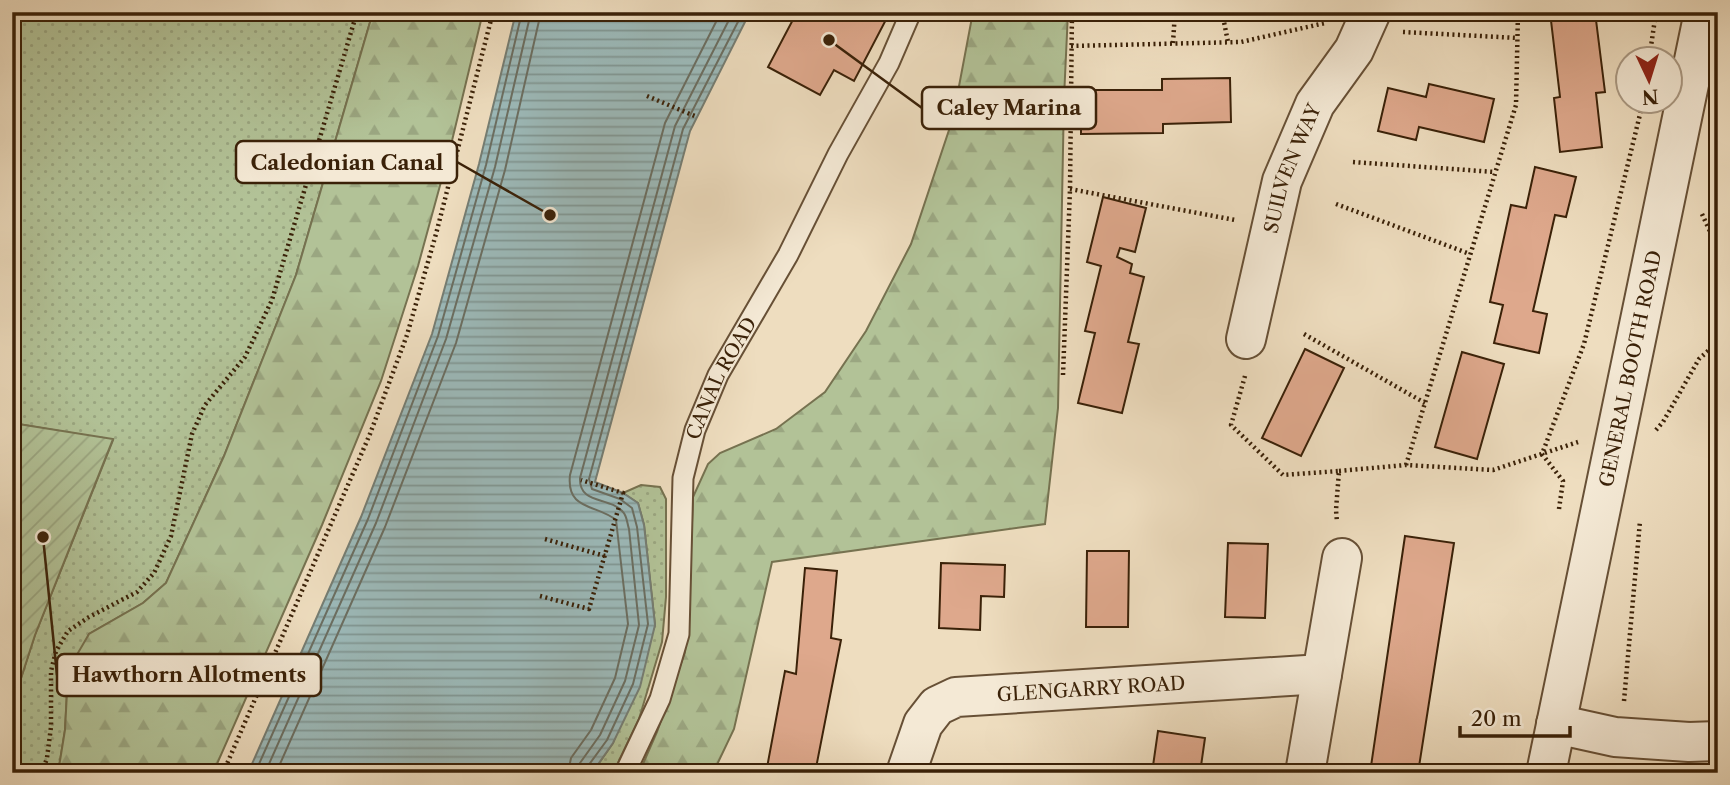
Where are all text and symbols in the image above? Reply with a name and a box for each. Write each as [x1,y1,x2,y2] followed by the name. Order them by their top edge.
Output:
[1614,46,1684,116] north arrow
[1641,84,1659,109] text: N
[922,87,1096,129] callout: Caley Marina
[937,95,1082,120] text: Caley Marina
[1259,100,1326,235] street label: SUILVEN WAY
[236,141,457,183] callout: Caledonian Canal
[250,150,444,175] text: Caledonian Canal
[1594,248,1666,489] street label: GENERAL BOOTH ROAD
[682,313,761,442] street label: CANAL ROAD
[57,654,321,696] callout: Hawthorn Allotments
[72,662,306,687] text: Hawthorn Allotments
[996,671,1186,706] street label: GLENGARRY ROAD
[1460,694,1571,738] scale bar
[1471,706,1522,731] text: 20 m

